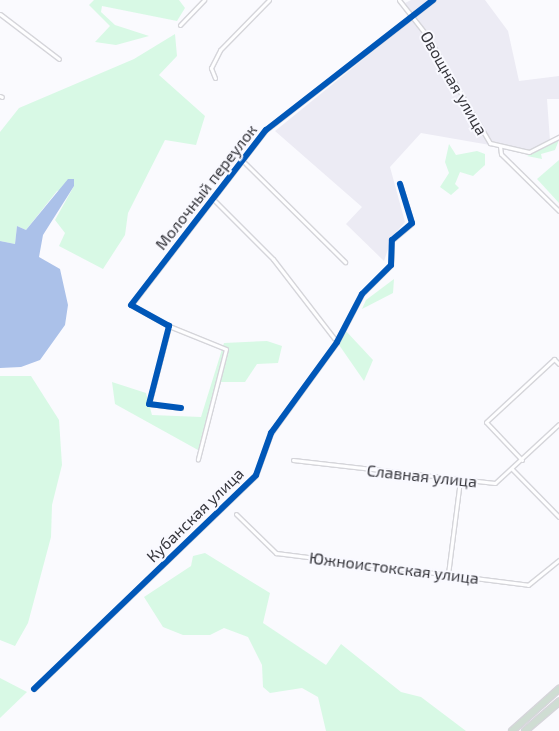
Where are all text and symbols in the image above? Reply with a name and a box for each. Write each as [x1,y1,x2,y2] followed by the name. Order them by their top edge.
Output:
[416,28,492,138] street label: Овощная улица
[151,120,261,254] street label: Молочный переулок
[366,461,478,491] street label: Славная улица
[142,464,248,566] street label: Кубанская улица
[308,548,480,588] street label: Южноистокская улица

